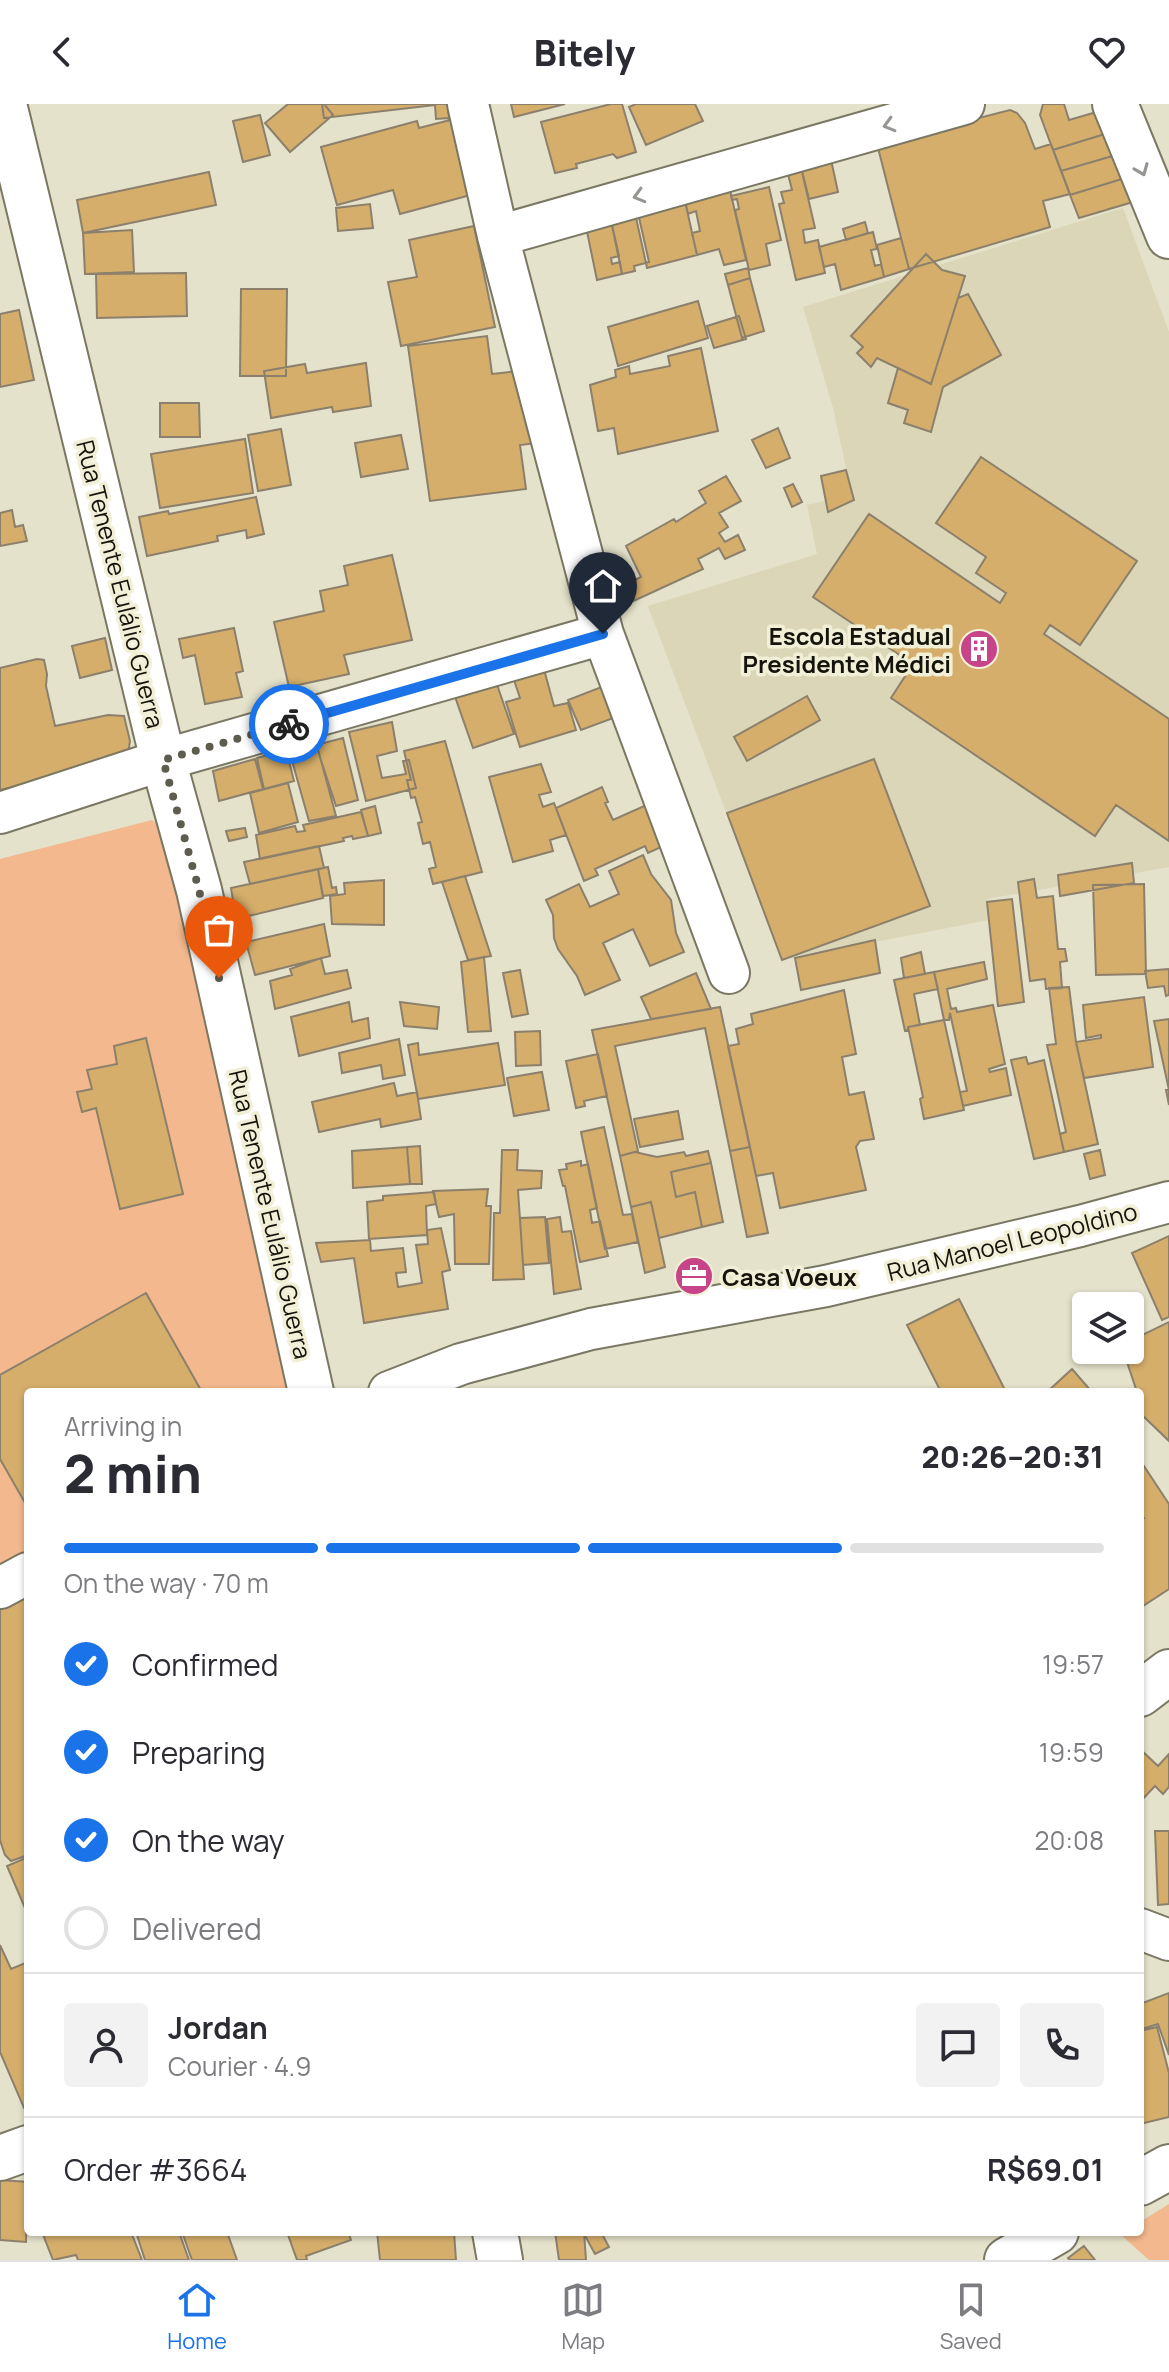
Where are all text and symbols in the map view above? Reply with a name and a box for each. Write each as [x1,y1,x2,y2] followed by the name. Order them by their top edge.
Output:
[534,28,635,77] text: Bitely
[40,30,84,74] icon: back
[1085,30,1129,74] icon: heart
[883,116,897,132] one-way arrow
[1132,162,1149,176] one-way arrow
[632,187,646,203] one-way arrow
[69,436,173,732] street label: Rua Tenente Eulálio Guerra
[569,552,637,634] pin
[581,564,625,608] icon: home
[743,619,951,680] place label: Escola Estadual Presidente Médici
[958,628,1000,670] building icon: Escola Estadual Presidente Médici
[249,684,329,764] courier
[267,702,311,746] icon: bike
[185,896,253,978] pin
[197,908,241,952] icon: bag
[222,1066,320,1362] street label: Rua Tenente Eulálio Guerra
[884,1194,1140,1288] street label: Rua Manoel Leopoldino
[673,1255,715,1297] office icon: Casa Voeux
[722,1260,857,1293] place label: Casa Voeux
[1072,1292,1144,1364] map controls
[1072,1292,1144,1364] button: layers
[64,1408,182,1444] text: Arriving in
[922,1436,1104,1477] text: 20:26–20:31
[64,1438,202,1509] text: 2 min
[64,1565,269,1601] text: On the way · 70 m
[64,1642,108,1686] icon: check
[132,1644,279,1685] text: Confirmed
[1042,1646,1104,1682] text: 19:57
[64,1730,108,1774] icon: check
[132,1732,266,1773] text: Preparing
[1039,1734,1104,1770] text: 19:59
[64,1818,108,1862] icon: check
[132,1820,285,1861] text: On the way
[1035,1822,1104,1858] text: 20:08
[132,1908,262,1949] text: Delivered
[64,2003,148,2087] button: person
[916,2003,1000,2087] button: chat
[1020,2003,1104,2087] button: phone
[168,2007,268,2048] text: Jordan
[168,2048,311,2084] text: Courier · 4.9
[64,2149,247,2190] text: Order #3664
[987,2149,1104,2190] text: R$69.01
[167,2278,227,2356] tab: Home
[561,2278,605,2356] tab: Map
[940,2278,1002,2356] tab: Saved

